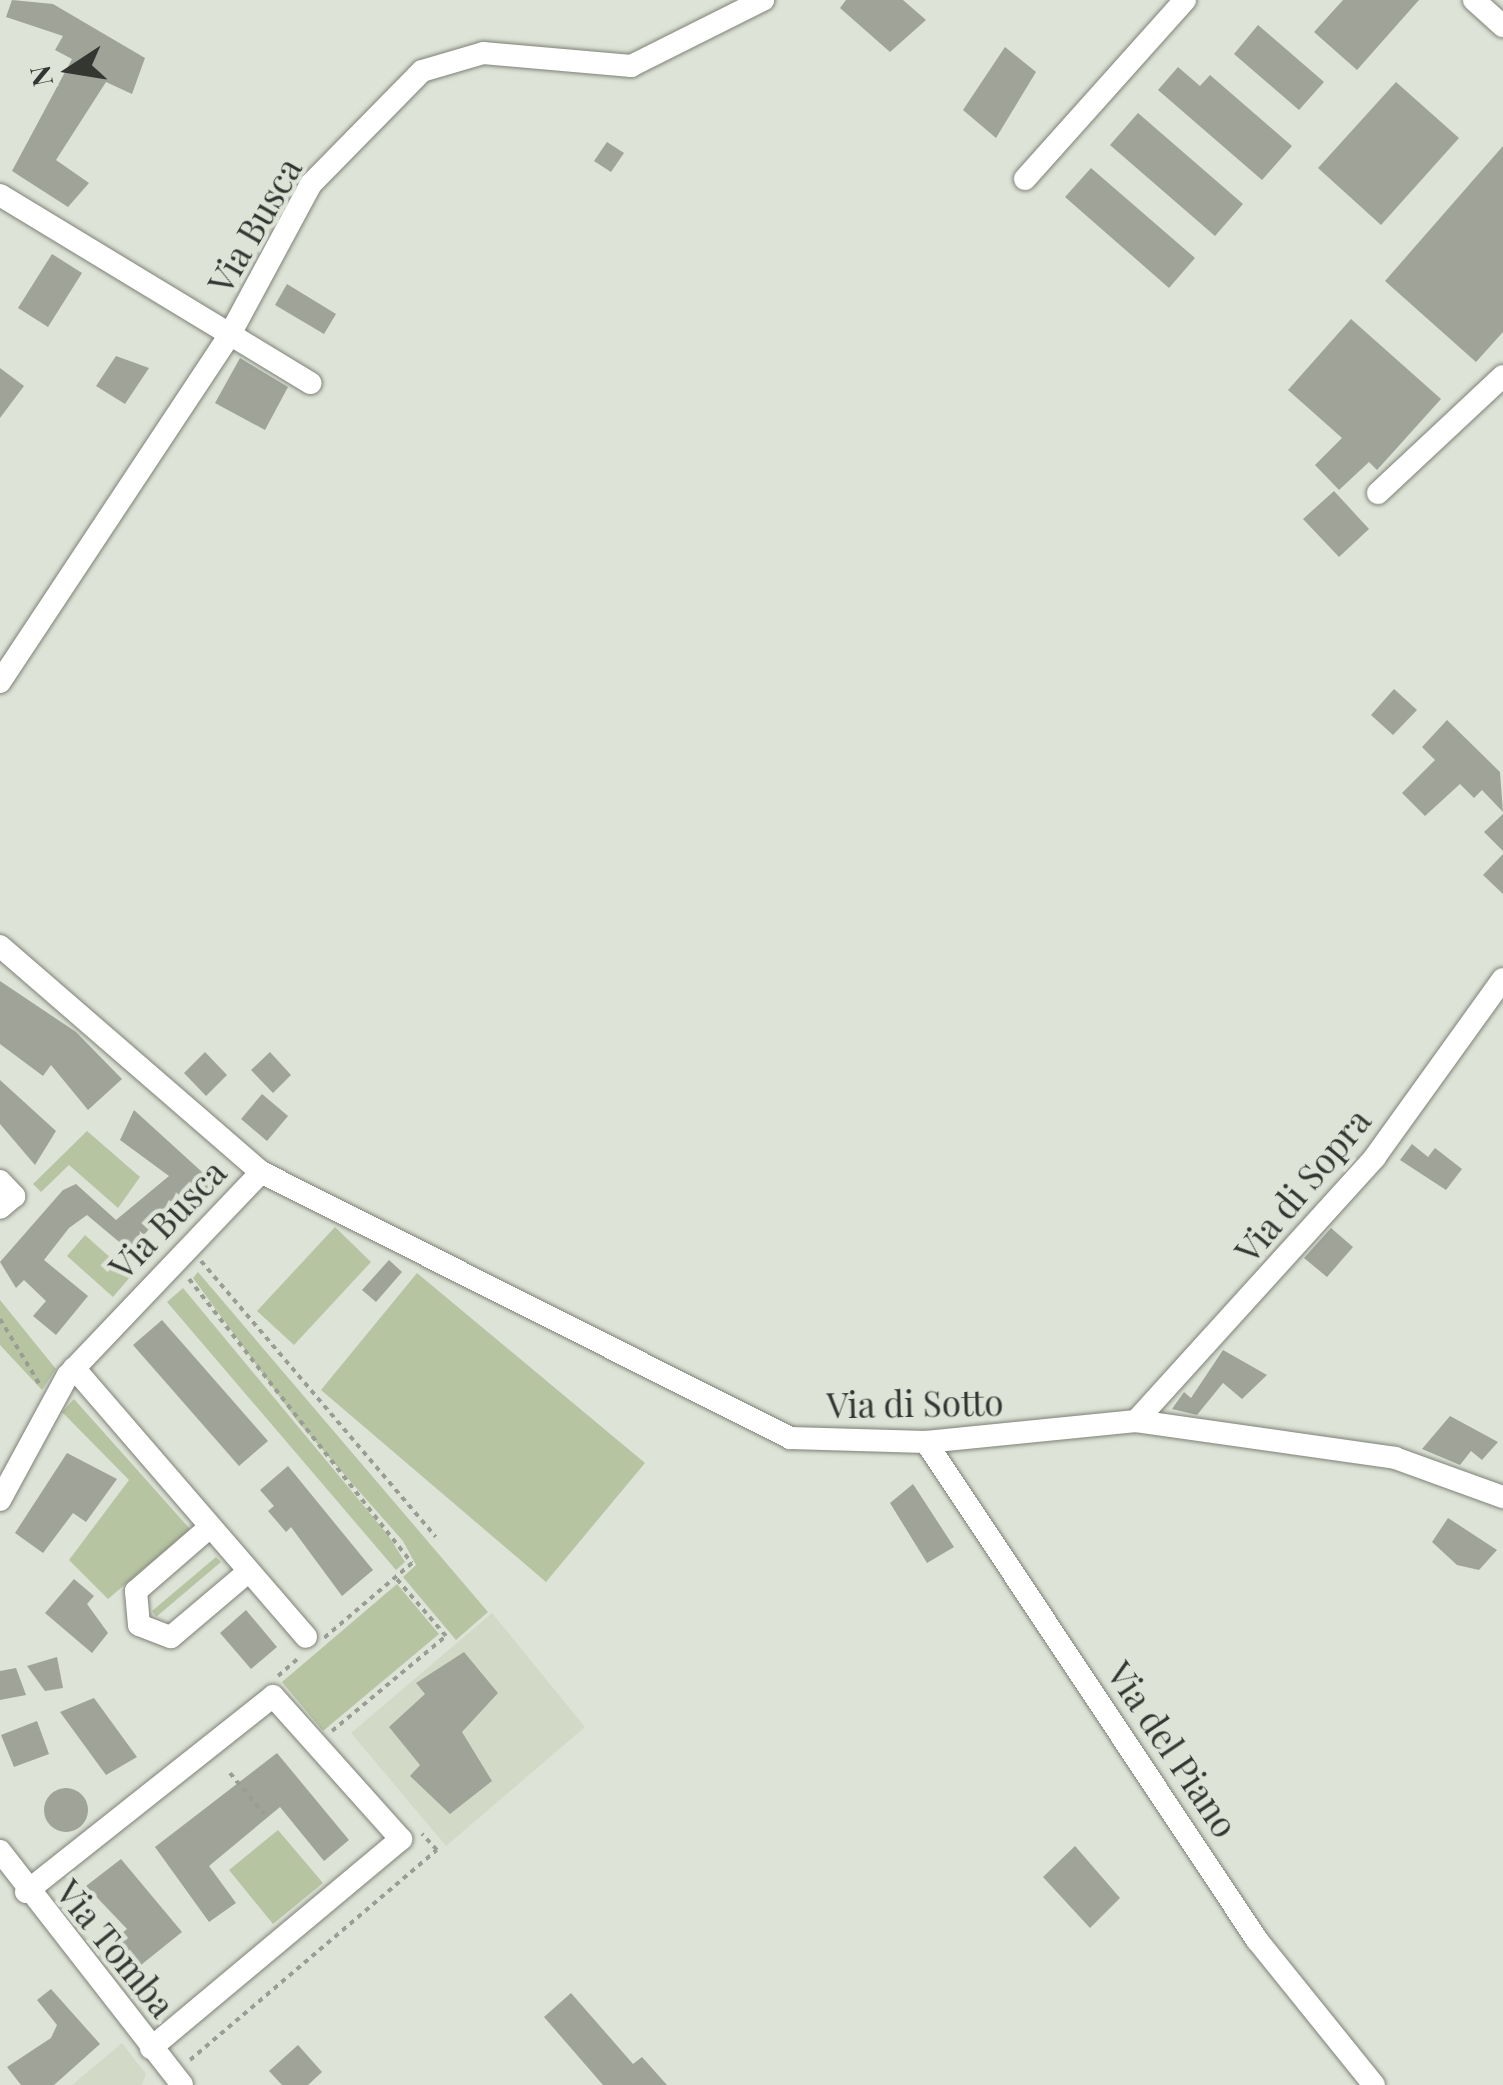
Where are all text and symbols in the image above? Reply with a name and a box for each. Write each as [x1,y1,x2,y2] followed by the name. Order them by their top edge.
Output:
[20,20,120,120] north arrow
[20,63,60,90] text: N
[198,150,310,300] street label: Via Busca
[1225,1099,1379,1271] street label: Via di Sopra
[100,1151,234,1287] street label: Via Busca
[826,1380,1004,1426] street label: Via di Sotto
[1099,1653,1247,1845] street label: Via del Piano
[48,1871,184,2025] street label: Via Tomba

